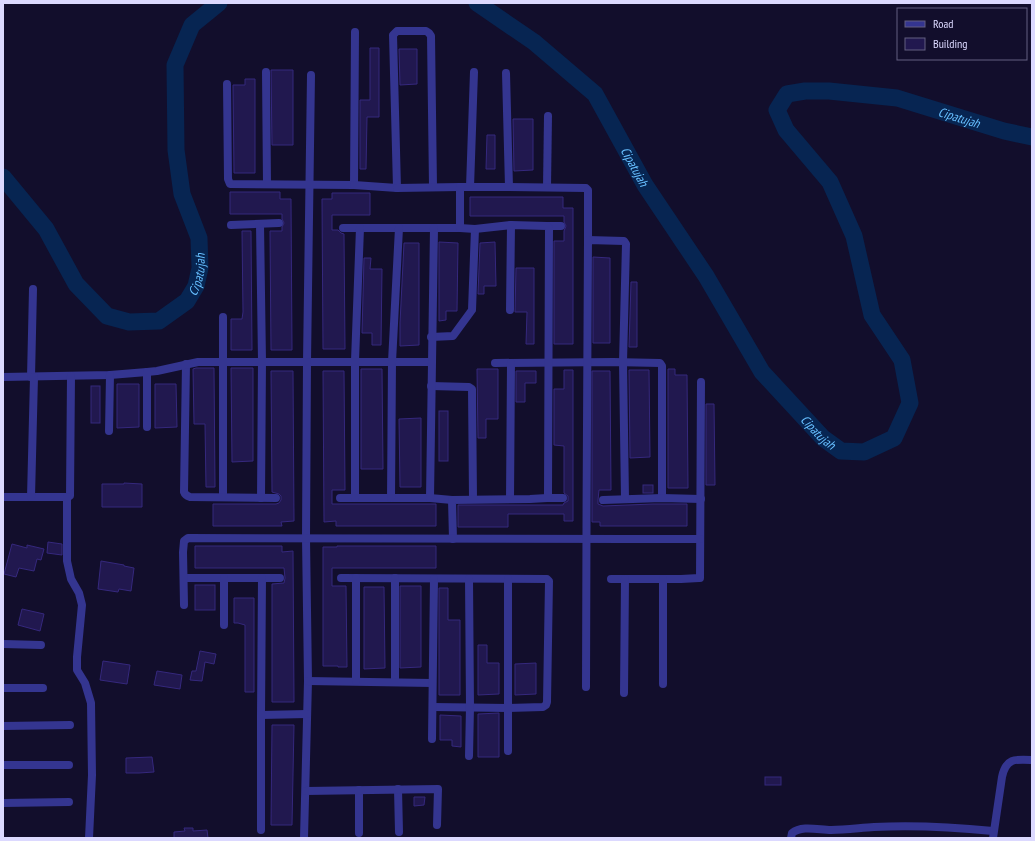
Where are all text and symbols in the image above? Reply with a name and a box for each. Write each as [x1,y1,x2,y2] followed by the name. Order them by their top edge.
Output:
[897,8,1027,60] legend
[933,16,953,31] text: Road
[933,36,968,51] text: Building
[936,103,983,132] water label: Cipatujah
[617,144,653,190] water label: Cipatujah
[184,252,209,299] water label: Cipatujah
[797,411,840,454] water label: Cipatujah

